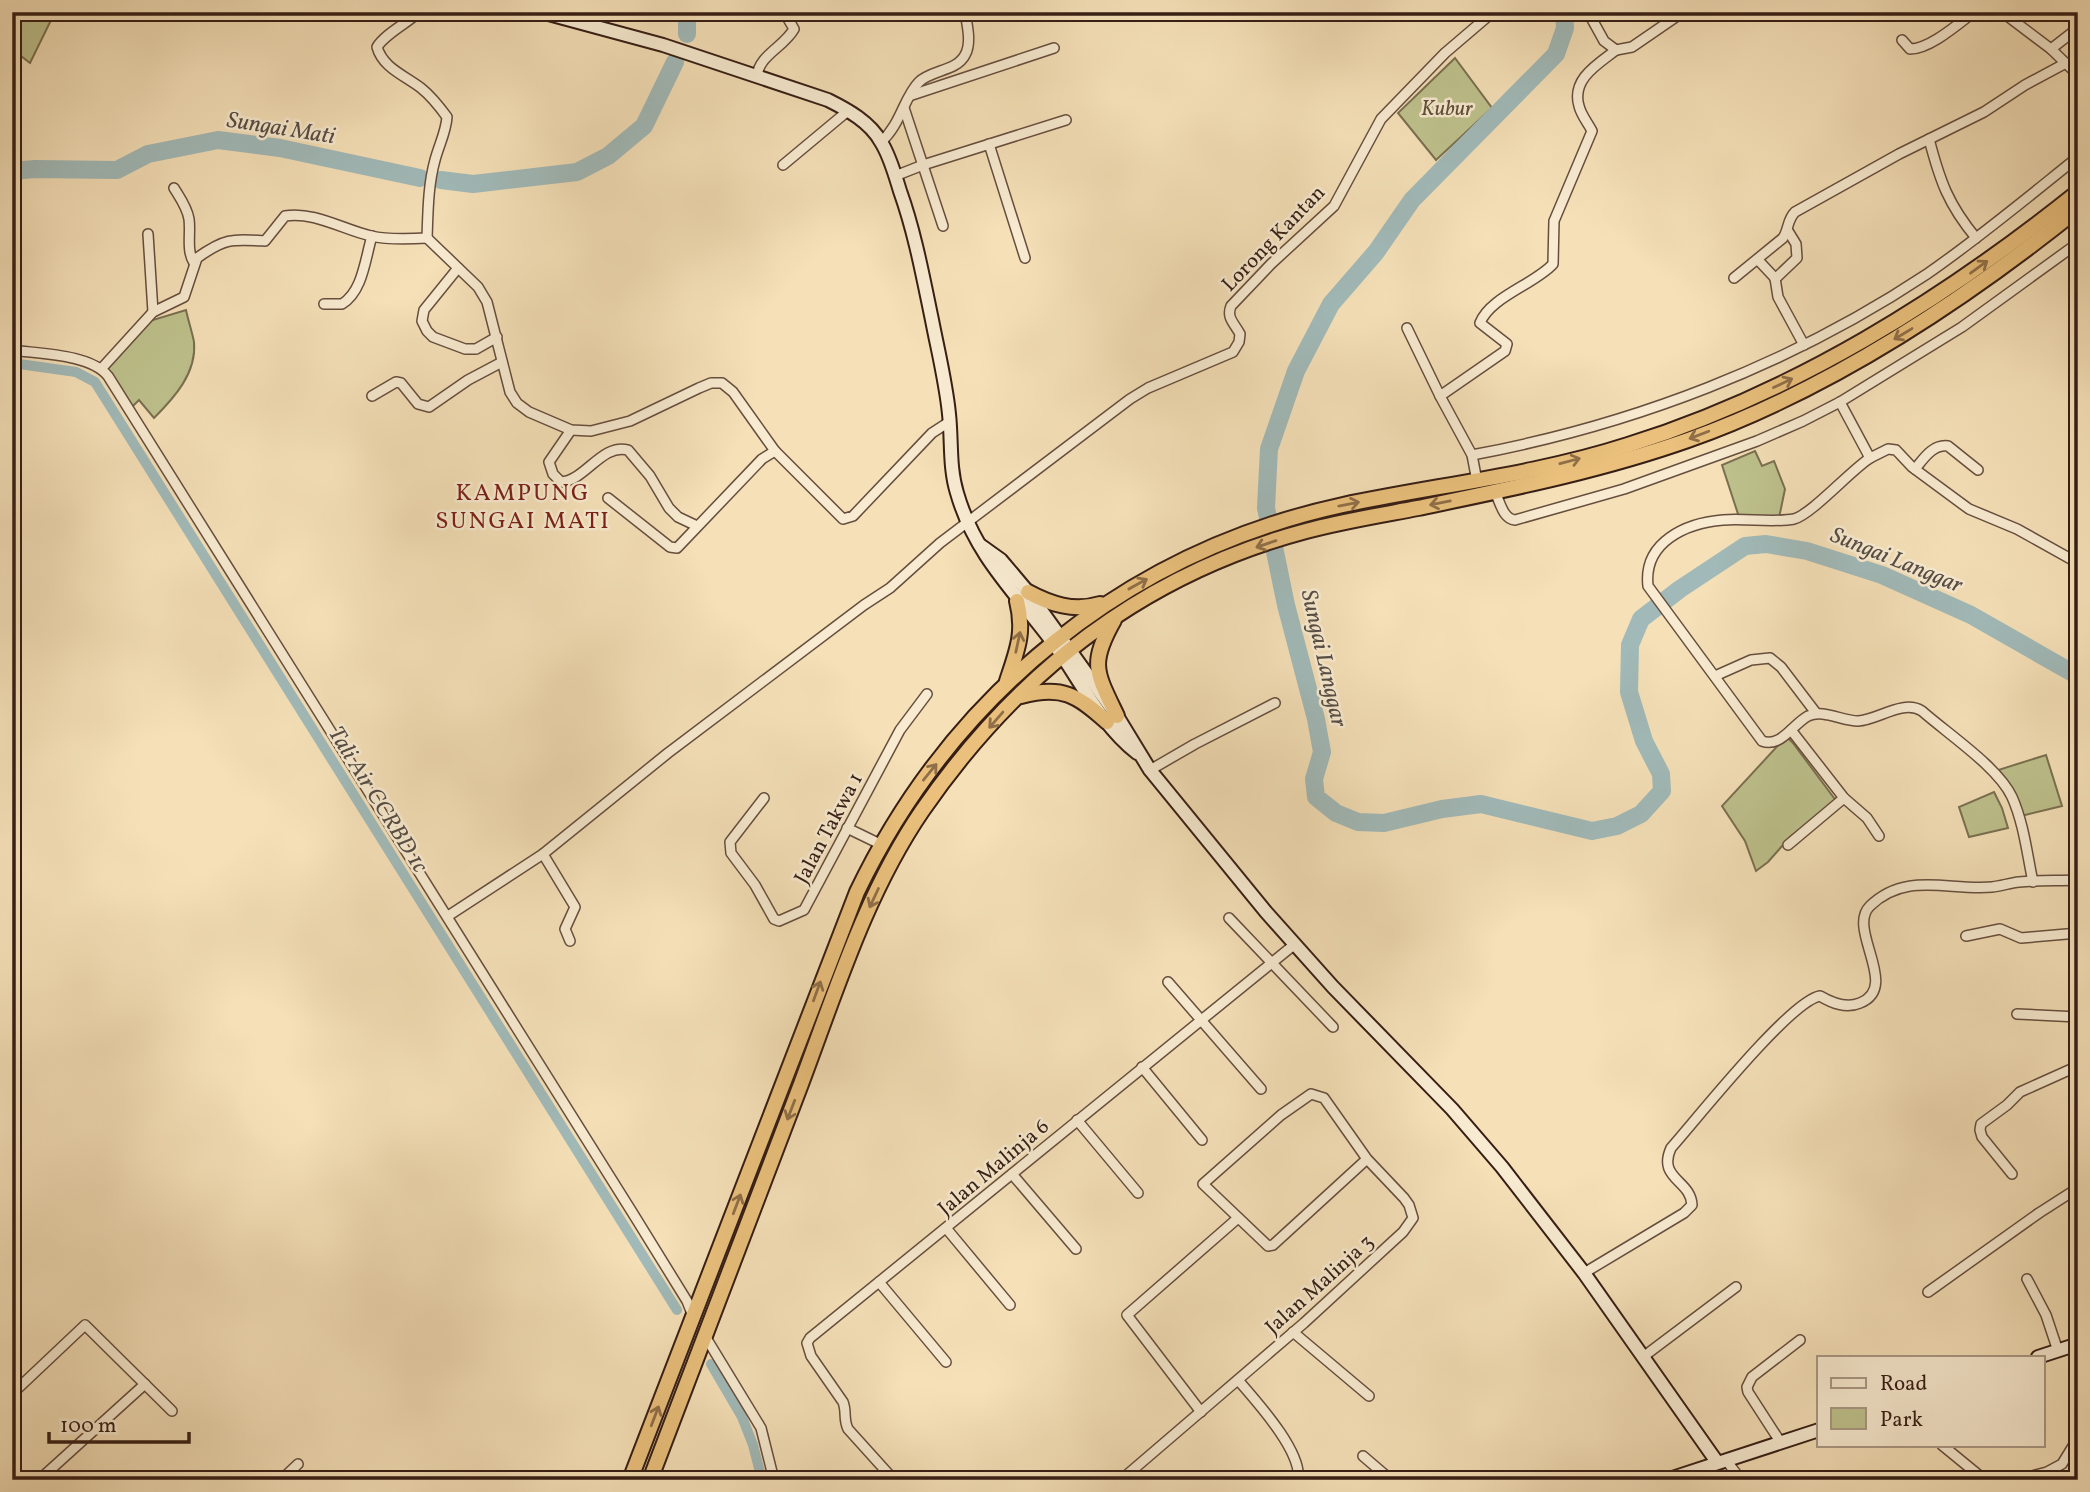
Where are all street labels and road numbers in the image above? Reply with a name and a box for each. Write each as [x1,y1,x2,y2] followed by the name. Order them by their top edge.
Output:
[1216,179,1332,299] street label: Lorong Kantan
[788,768,871,889] street label: Jalan Takwa 1
[932,1113,1056,1223] street label: Jalan Malinja 6
[1259,1228,1381,1342] street label: Jalan Malinja 3

